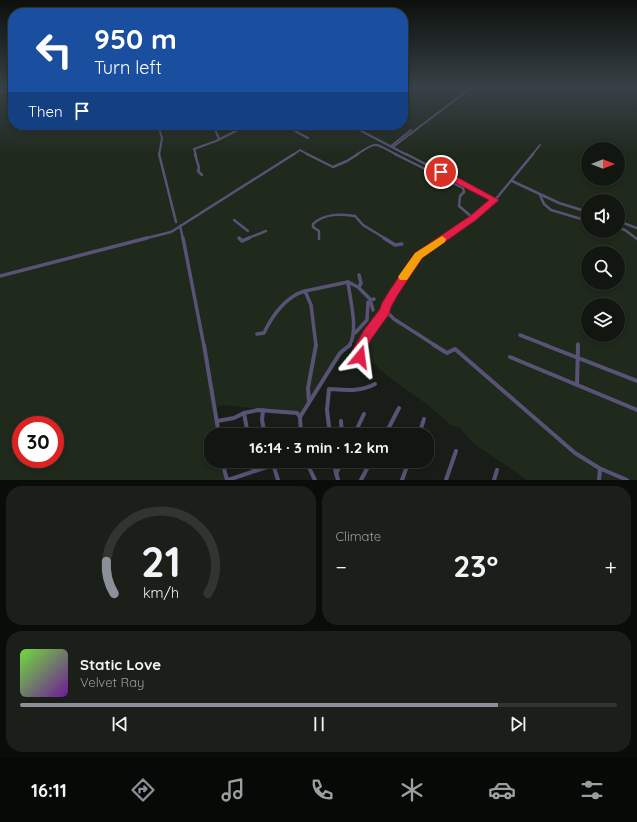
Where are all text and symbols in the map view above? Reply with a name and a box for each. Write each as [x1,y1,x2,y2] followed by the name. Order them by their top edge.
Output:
[94,21,177,56] text: 950 m
[28,24,80,76] icon: left
[94,56,162,79] text: Turn left
[71,100,93,122] icon: arrive
[28,102,63,121] text: Then
[581,142,625,186] north arrow
[581,142,625,342] map controls
[424,155,458,189] pin
[430,161,452,183] icon: arrive
[581,194,625,238] button: sound
[581,246,625,290] button: search
[581,298,625,342] button: layers
[339,336,381,378] position arrow
[12,416,64,468] speed limit sign: 30
[249,438,389,457] text: 16:14 · 3 min · 1.2 km
[336,528,381,544] text: Climate
[141,534,181,586] text: 21
[453,547,498,585] text: 23°
[336,553,347,581] text: −
[605,553,617,581] text: +
[143,583,179,601] text: km/h
[80,655,161,674] text: Static Love
[80,674,145,690] text: Velvet Ray
[109,713,131,735] icon: previous
[308,713,330,735] icon: pause
[507,713,529,735] icon: next
[129,776,157,804] icon: directions
[219,776,247,804] icon: music
[308,776,336,804] icon: phone
[398,776,426,804] icon: climate
[488,776,516,804] icon: car
[578,776,606,804] icon: filters
[31,779,67,802] text: 16:11

